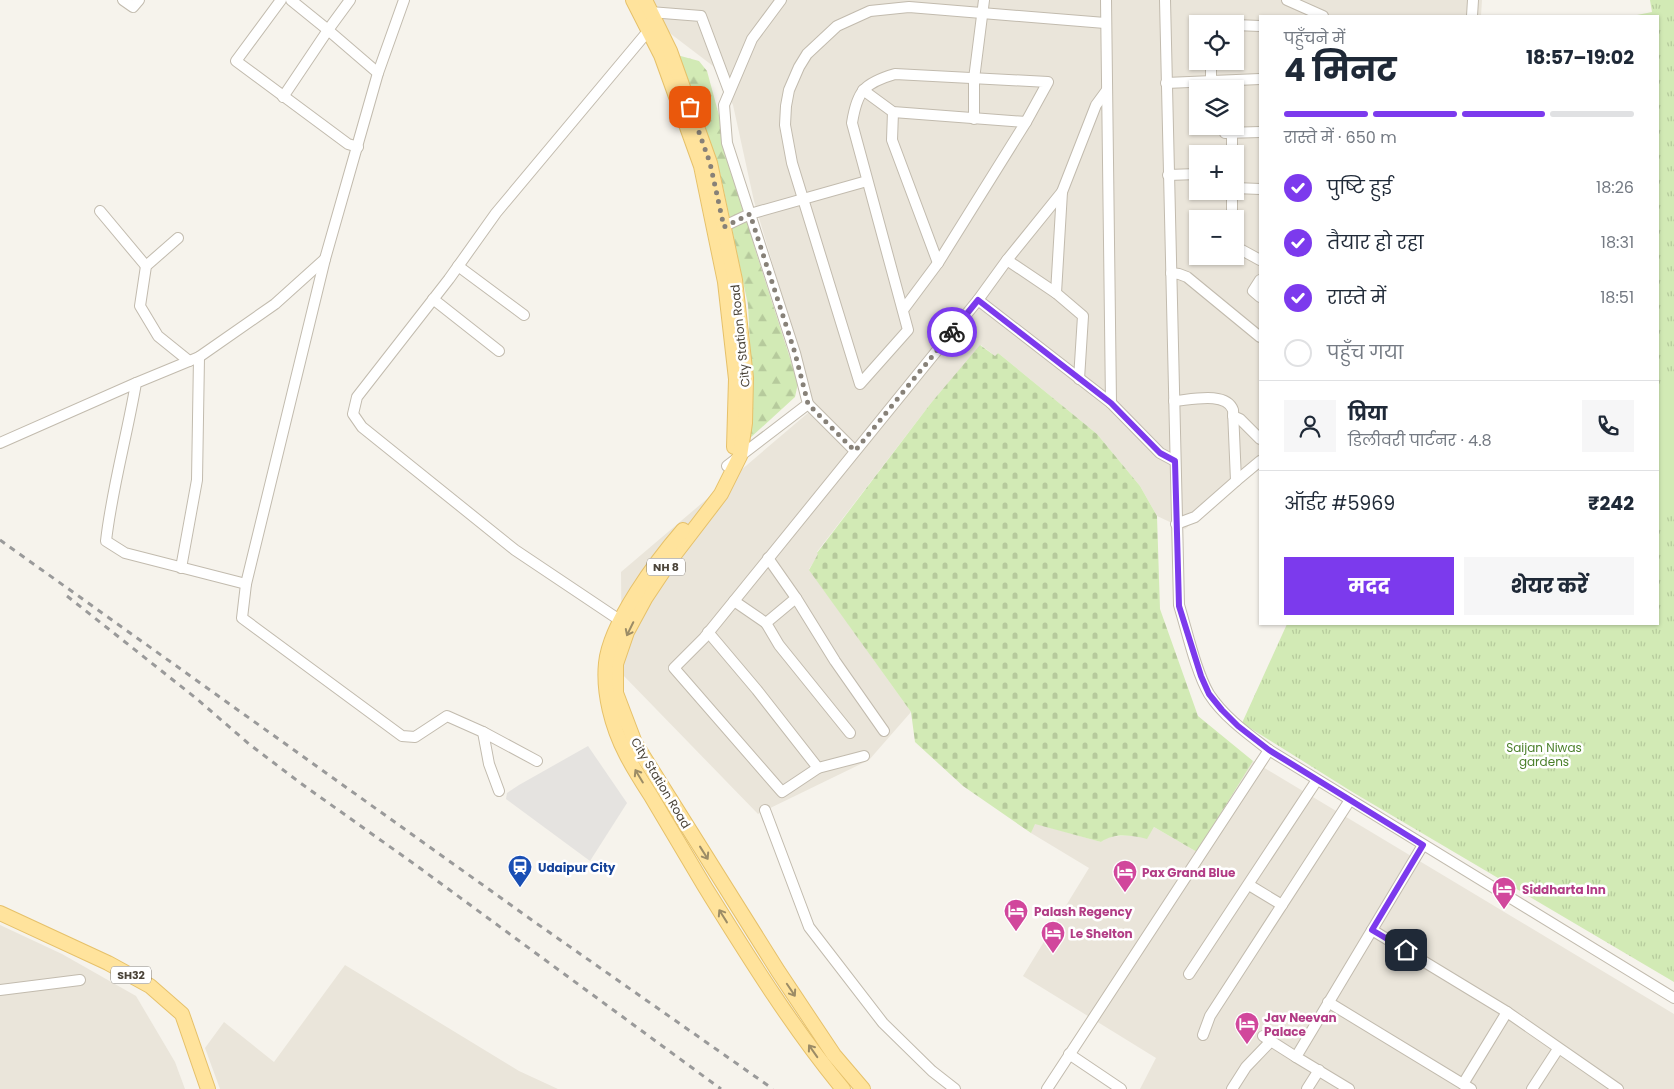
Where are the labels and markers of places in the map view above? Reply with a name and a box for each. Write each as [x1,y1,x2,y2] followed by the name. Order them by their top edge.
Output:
[669,86,711,128] pin
[507,854,533,888] station icon: Udaipur City
[538,859,616,876] place label: Udaipur City
[1112,859,1138,893] hotel icon: Pax Grand Blue
[1142,864,1236,881] place label: Pax Grand Blue
[1491,876,1517,910] hotel icon: Siddharta Inn
[1522,881,1606,898] place label: Siddharta Inn
[1003,898,1029,932] hotel icon: Palash Regency
[1034,903,1133,920] place label: Palash Regency
[1040,920,1066,954] hotel icon: Le Shelton
[1070,925,1133,942] place label: Le Shelton
[1385,929,1427,971] pin
[1264,1009,1337,1040] place label: Jav Neevan Palace
[1234,1011,1260,1045] hotel icon: Jav Neevan Palace

